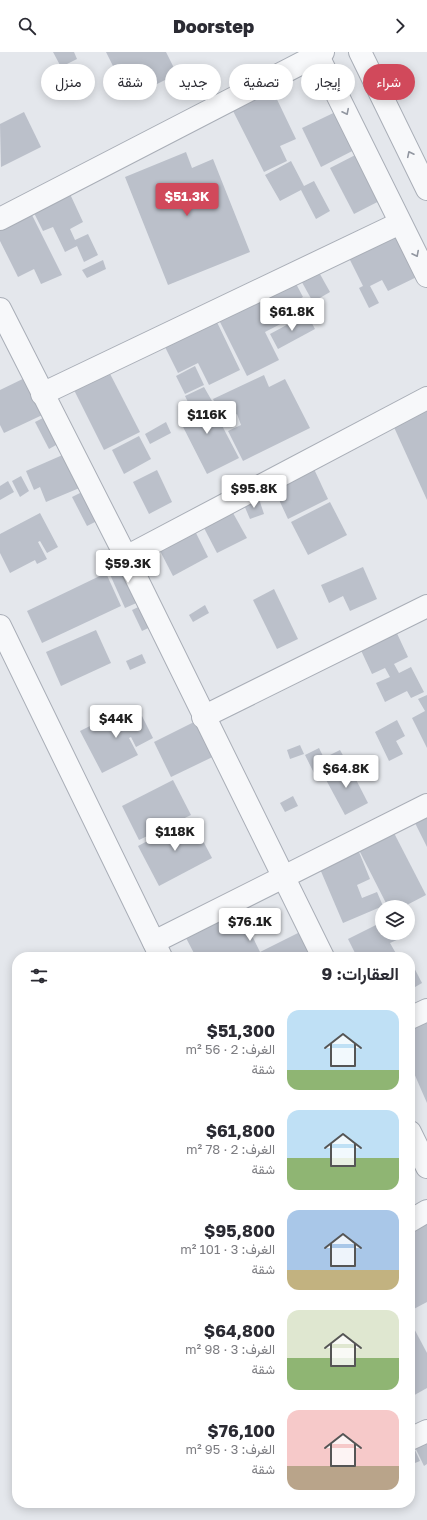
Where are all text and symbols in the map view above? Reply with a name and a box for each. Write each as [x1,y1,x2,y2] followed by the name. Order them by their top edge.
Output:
[16,15,38,37] icon: search
[173,15,254,37] text: Doorstep
[389,15,411,37] icon: forward
[41,64,95,100] chip: منزل
[103,64,157,100] chip: شقة
[165,64,221,100] chip: جديد
[229,64,293,100] chip: تصفية
[301,64,355,100] chip: إيجار
[363,64,415,100] chip: شراء
[341,108,348,115] one-way arrow
[407,150,415,158] one-way arrow
[154,183,220,217] pin: $51.3K
[165,188,209,204] text: $51.3K
[411,249,419,257] one-way arrow
[259,298,325,332] pin: $61.8K
[269,303,315,319] text: $61.8K
[179,401,235,435] pin: $116K
[187,406,227,422] text: $116K
[221,475,287,509] pin: $95.8K
[231,480,277,496] text: $95.8K
[95,550,161,584] pin: $59.3K
[105,555,151,571] text: $59.3K
[92,705,140,739] pin: $44K
[99,710,133,726] text: $44K
[313,755,379,789] pin: $64.8K
[323,760,370,776] text: $64.8K
[147,818,203,852] pin: $118K
[155,823,195,839] text: $118K
[375,900,415,940] map controls
[375,900,415,940] button: layers
[217,908,283,942] pin: $76.1K
[228,913,272,929] text: $76.1K
[322,963,399,984] text: العقارات: 9
[28,965,50,987] icon: filters
[207,1020,275,1041] text: $51,300
[319,1026,367,1074] icon: home
[185,1041,275,1057] text: الغرف: 2 · 56 m²
[252,1061,275,1077] text: شقة
[206,1120,275,1141] text: $61,800
[319,1126,367,1174] icon: home
[186,1141,275,1157] text: الغرف: 2 · 78 m²
[252,1161,275,1177] text: شقة
[204,1220,275,1241] text: $95,800
[319,1226,367,1274] icon: home
[180,1241,275,1257] text: الغرف: 3 · 101 m²
[252,1261,275,1277] text: شقة
[204,1320,275,1341] text: $64,800
[319,1326,367,1374] icon: home
[185,1341,275,1357] text: الغرف: 3 · 98 m²
[252,1361,275,1377] text: شقة
[207,1420,275,1441] text: $76,100
[319,1426,367,1474] icon: home
[185,1441,275,1457] text: الغرف: 3 · 95 m²
[252,1461,275,1477] text: شقة

